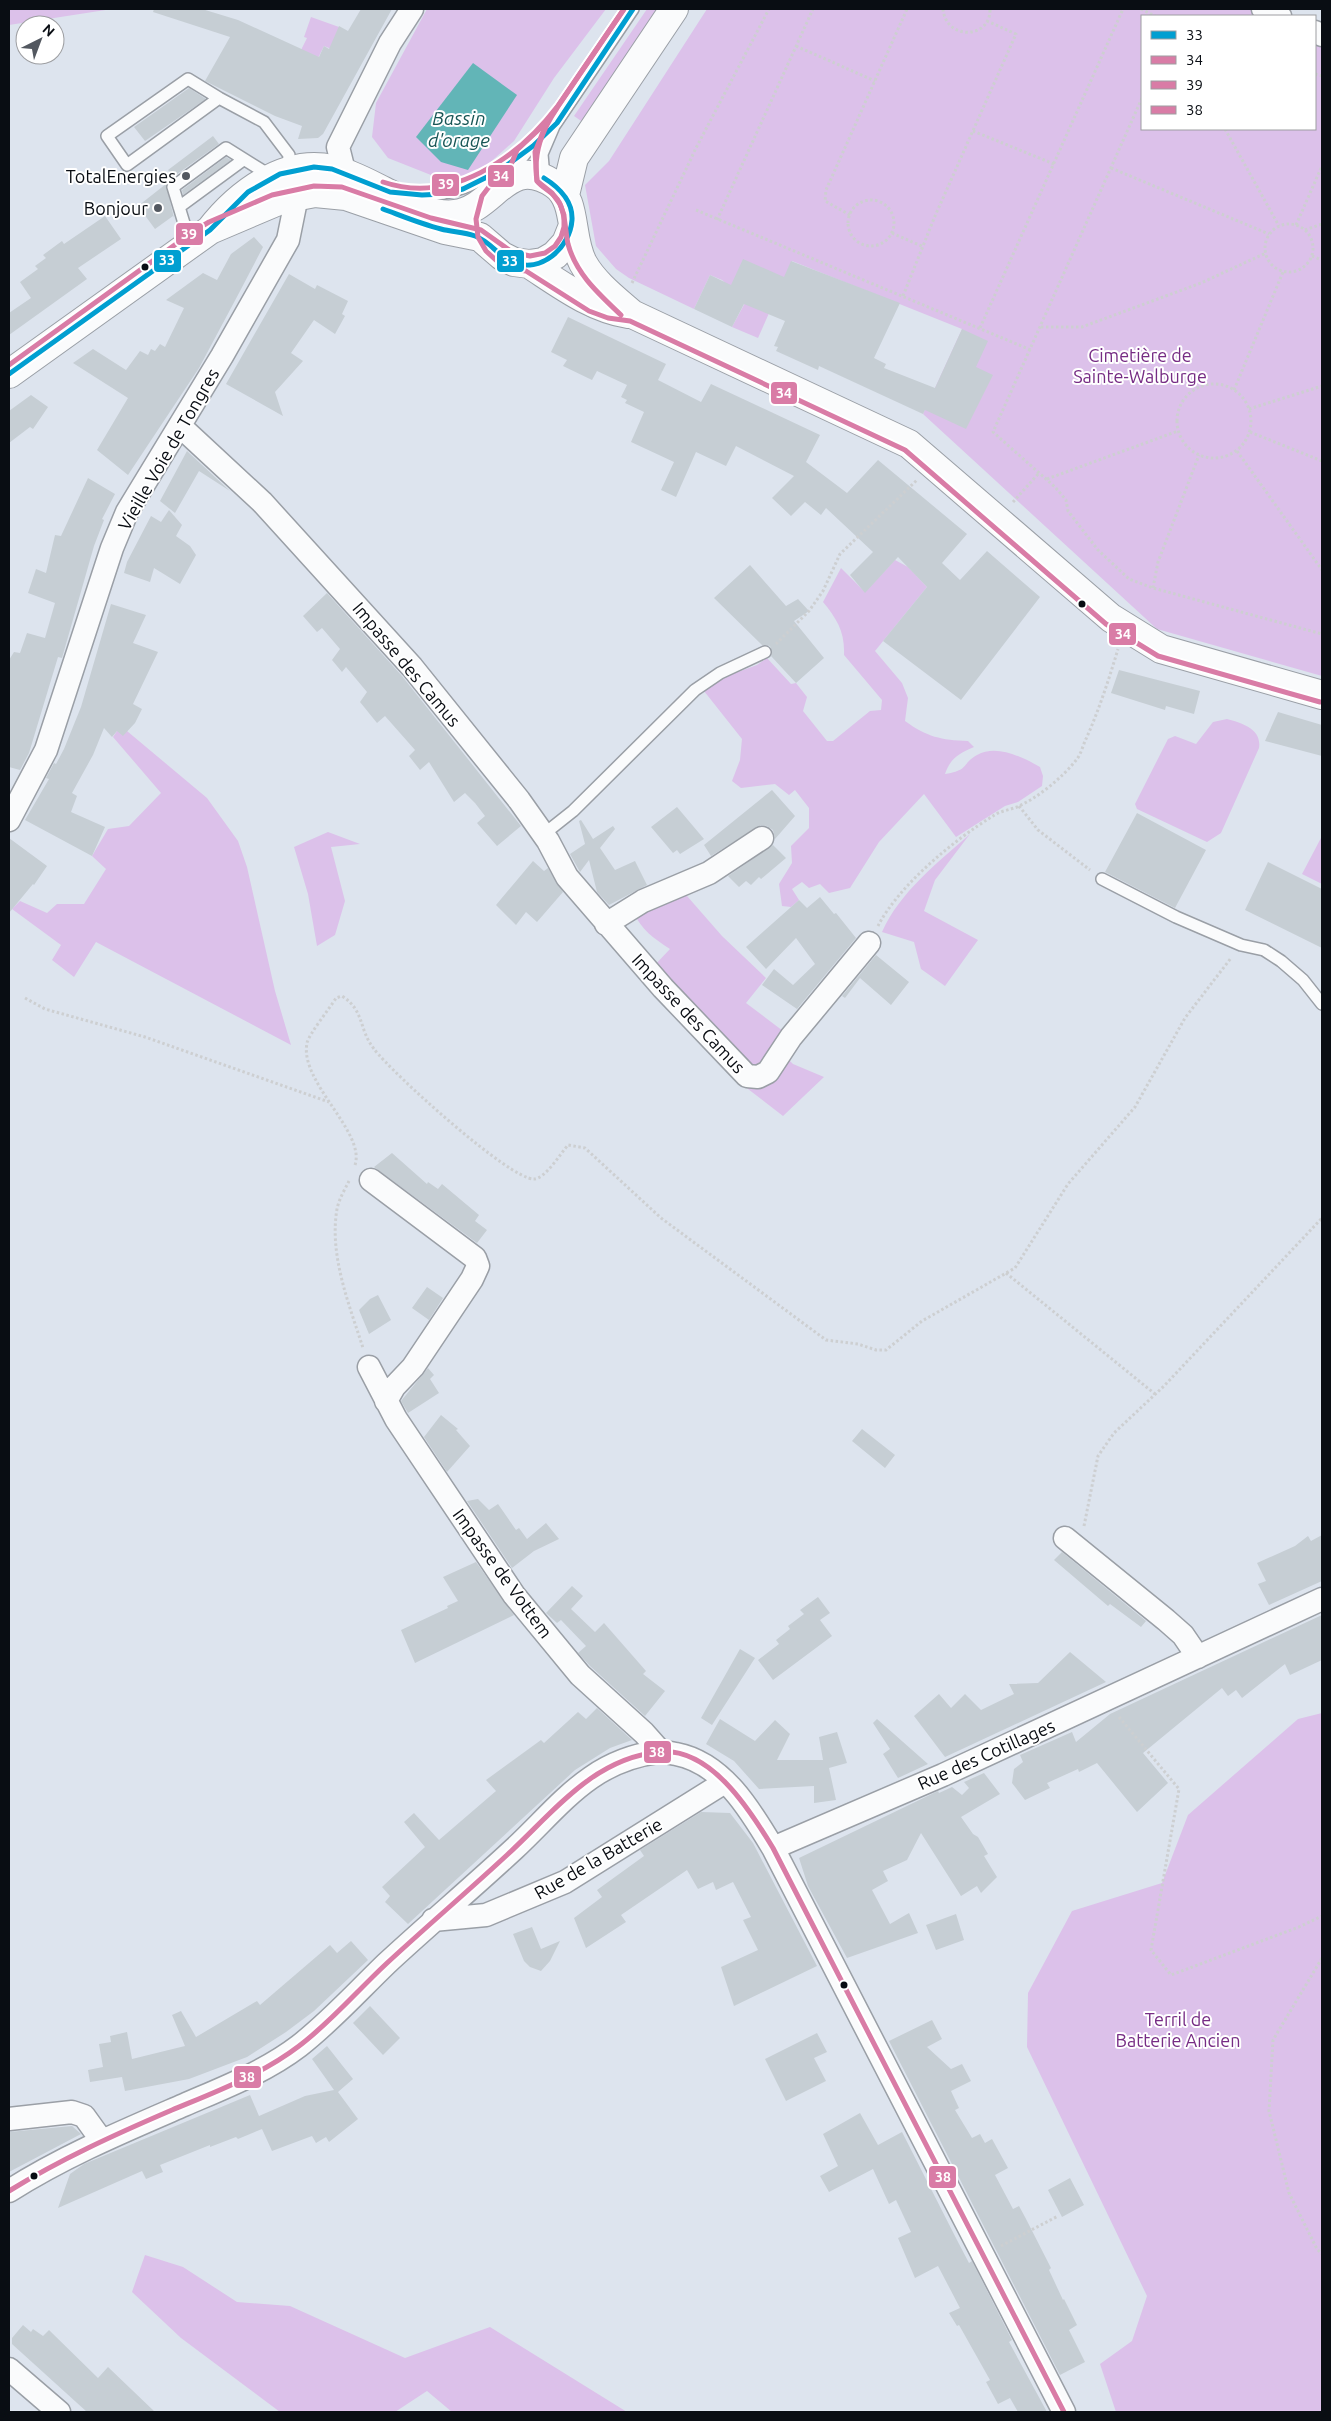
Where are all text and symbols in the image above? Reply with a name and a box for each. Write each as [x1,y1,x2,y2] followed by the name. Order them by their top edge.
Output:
[15,15,65,65] north arrow
[1141,15,1316,130] legend
[39,21,58,40] text: N
[1186,26,1203,43] text: 33
[1186,51,1203,68] text: 34
[1186,76,1203,93] text: 39
[1186,101,1203,118] text: 38
[428,107,490,151] water label: Bassin d'orage
[487,164,515,188] line badge: 34
[66,166,176,186] place label: TotalEnergies
[493,168,509,184] text: 34
[180,170,192,182] marker: TotalEnergies
[431,173,460,197] line badge: 39
[438,176,454,192] text: 39
[84,198,148,218] place label: Bonjour
[152,202,164,214] marker: Bonjour
[175,222,204,246] line badge: 39
[181,226,197,242] text: 39
[153,249,182,273] line badge: 33
[496,249,525,273] line badge: 33
[159,252,175,268] text: 33
[502,253,518,269] text: 33
[140,262,150,272] unlabelled marker
[1073,345,1207,386] park label: Cimetière de Sainte-Walburge
[113,364,223,533] street label: Vieille Voie de Tongres
[770,381,798,405] line badge: 34
[776,385,792,401] text: 34
[349,598,465,730] street label: Impasse des Camus
[1077,599,1087,609] unlabelled marker
[1108,622,1137,646] line badge: 34
[1115,626,1131,642] text: 34
[629,949,750,1077] street label: Impasse des Camus
[449,1504,557,1642] street label: Impasse de Vottem
[914,1715,1058,1793] street label: Rue des Cotillages
[643,1740,672,1764] line badge: 38
[649,1744,665,1760] text: 38
[531,1813,665,1903] street label: Rue de la Batterie
[839,1980,849,1990] unlabelled marker
[1116,2009,1240,2050] park label: Terril de Batterie Ancien
[233,2065,262,2089] line badge: 38
[239,2069,255,2085] text: 38
[928,2165,957,2189] line badge: 38
[935,2169,951,2185] text: 38
[29,2171,39,2181] unlabelled marker

